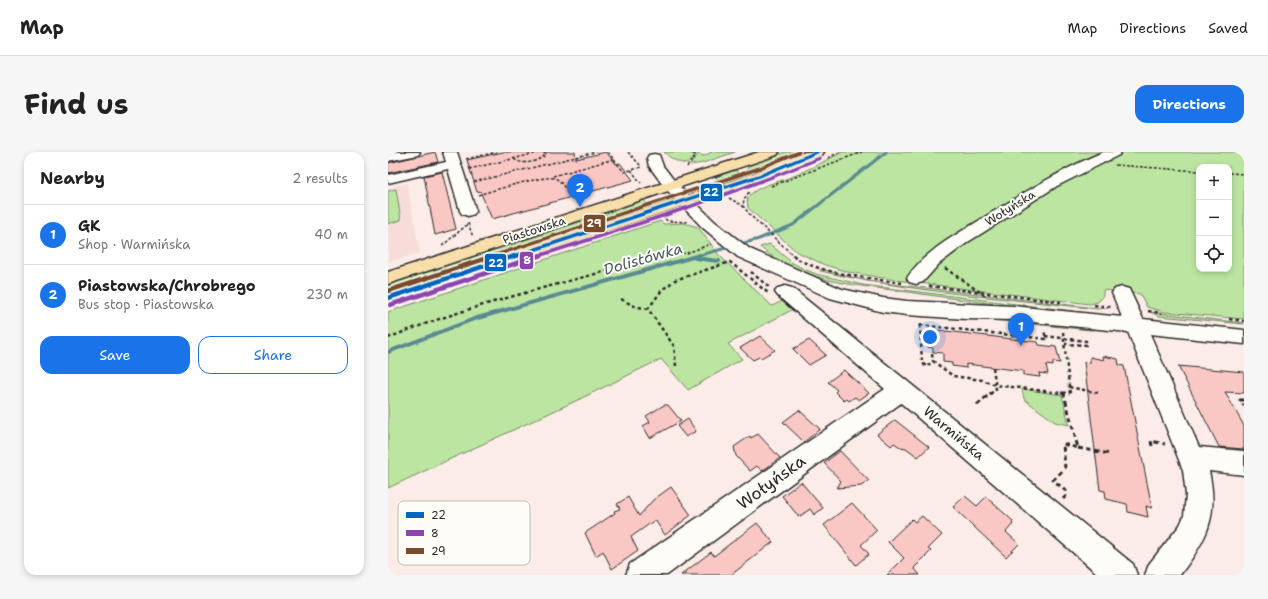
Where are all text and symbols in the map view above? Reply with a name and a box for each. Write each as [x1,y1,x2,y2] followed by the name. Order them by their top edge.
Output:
[20,15,64,40] text: Map
[1068,19,1098,37] text: Map
[1120,19,1186,37] text: Directions
[1208,19,1248,37] text: Saved
[24,85,129,123] text: Find us
[1135,85,1244,123] button: Directions
[1196,164,1232,272] map controls
[1196,164,1232,200] button: +
[40,167,105,189] text: Nearby
[292,170,348,187] text: 2 results
[567,174,593,207] pin: 2
[700,183,723,202] line badge: 22
[703,185,719,200] text: 22
[982,186,1039,230] street label: Wołyńska
[1196,200,1232,236] button: −
[500,212,568,248] street label: Piastowska
[583,214,606,233] line badge: 29
[78,216,100,236] text: GK
[587,216,602,231] text: 29
[50,226,56,243] text: 1
[314,226,348,243] text: 40 m
[78,236,190,253] text: Shop · Warmińska
[1196,236,1232,272] button: locate
[601,238,685,280] water label: Dolistówka
[519,251,534,270] line badge: 8
[484,253,507,272] line badge: 22
[523,253,531,268] text: 8
[488,256,504,271] text: 22
[78,276,256,296] text: Piastowska/Chrobrego
[48,286,58,303] text: 2
[306,286,348,303] text: 230 m
[78,296,214,313] text: Bus stop · Piastowska
[1008,313,1034,346] pin: 1
[920,327,940,347] your location
[40,336,190,374] button: Save
[198,336,348,374] button: Share
[920,402,989,464] street label: Warmińska
[732,449,810,514] street label: Wołyńska
[398,501,530,565] legend
[431,508,446,523] text: 22
[431,526,439,541] text: 8
[431,544,446,559] text: 29

